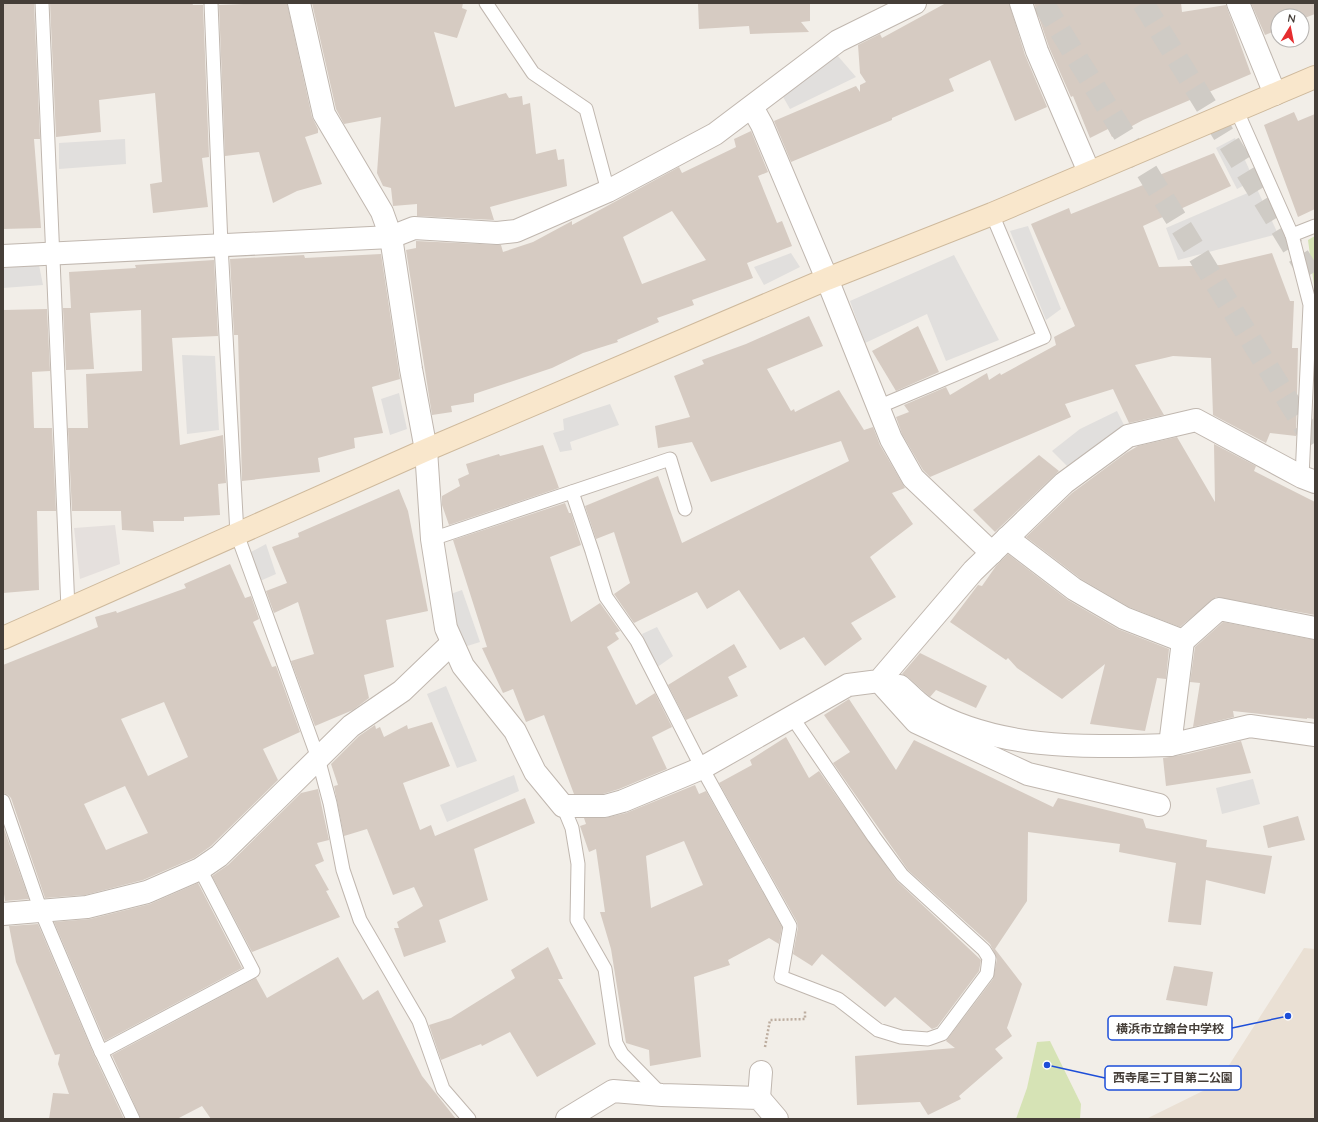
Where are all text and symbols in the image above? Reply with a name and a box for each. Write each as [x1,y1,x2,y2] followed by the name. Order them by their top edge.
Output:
[1270,8,1310,48] north arrow
[1287,11,1297,26] text: N
[1108,1016,1232,1040] callout: 横浜市立錦台中学校
[1116,1021,1224,1036] text: 横浜市立錦台中学校
[1105,1066,1241,1090] callout: 西寺尾三丁目第二公園
[1113,1070,1233,1085] text: 西寺尾三丁目第二公園

